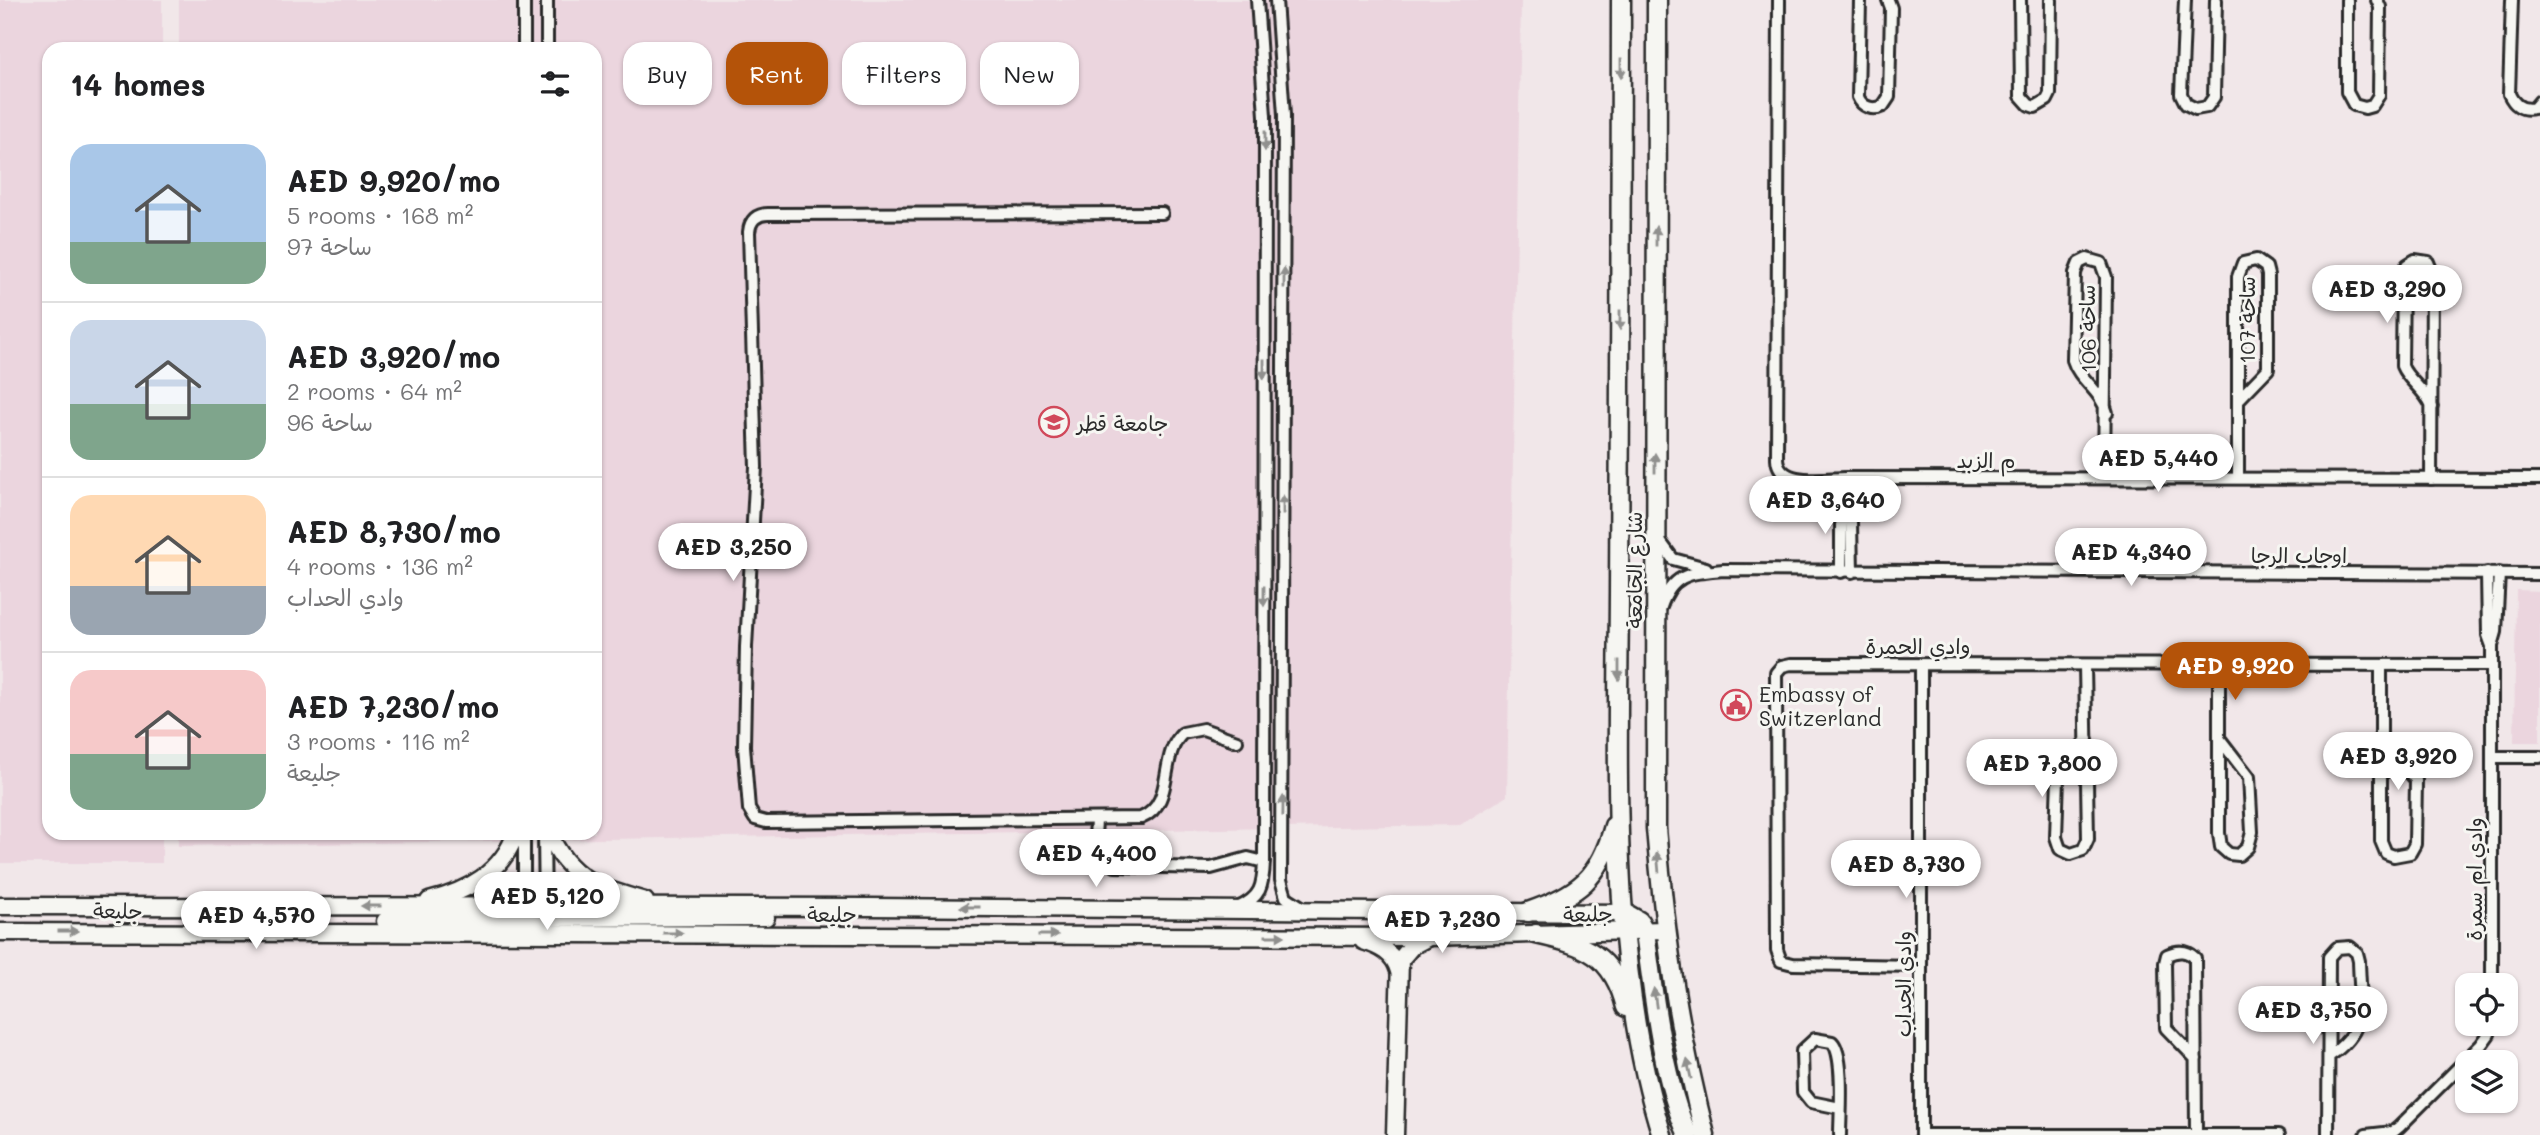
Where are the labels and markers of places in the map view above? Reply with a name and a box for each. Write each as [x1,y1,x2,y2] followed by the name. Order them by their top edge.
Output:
[2307,266,2467,325] pin: AED 3,290
[1037,405,1071,439] school or university icon: جامعة قطر
[1075,409,1168,436] place label: جامعة قطر
[2078,434,2238,494] pin: AED 5,440
[1745,476,1905,536] pin: AED 3,640
[653,524,813,583] pin: AED 3,250
[2051,528,2211,588] pin: AED 4,340
[2155,642,2315,702] pin: AED 9,920
[1759,680,1881,731] place label: Embassy of Switzerland
[1719,688,1753,722] public building icon: Embassy of Switzerland
[2318,732,2478,792] pin: AED 3,920
[1962,740,2122,799] pin: AED 7,800
[1016,830,1176,889] pin: AED 4,400
[1826,841,1986,900] pin: AED 8,730
[467,872,627,932] pin: AED 5,120
[176,892,336,951] pin: AED 4,570
[1362,895,1522,955] pin: AED 7,230
[2233,986,2393,1046] pin: AED 3,750

